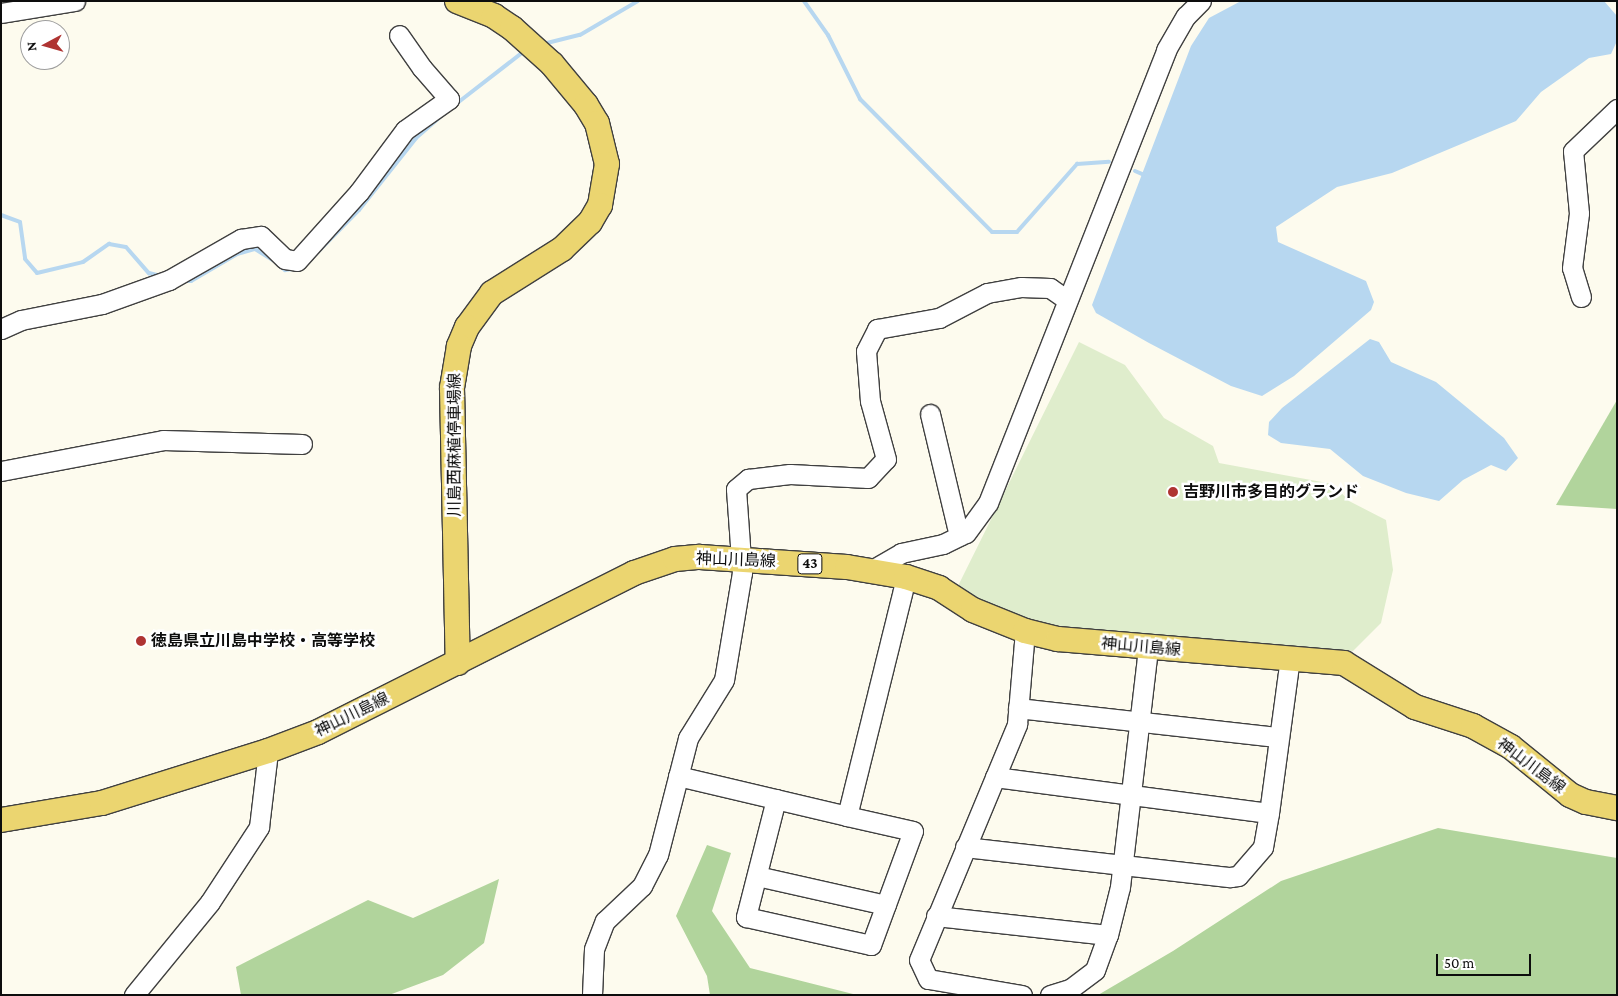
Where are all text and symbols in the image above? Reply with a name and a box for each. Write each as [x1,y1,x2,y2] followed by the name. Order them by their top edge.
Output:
[20,20,70,70] north arrow
[23,41,40,52] text: N
[445,373,465,517] street label: 川島西麻植停車場線
[1183,482,1359,502] place label: 吉野川市多目的グランド
[1167,486,1179,498] marker: 吉野川市多目的グランド
[696,549,776,571] street label: 神山川島線
[796,552,824,576] road number: 43
[151,631,375,651] place label: 徳島県立川島中学校・高等学校
[1100,634,1182,660] street label: 神山川島線
[135,635,147,647] marker: 徳島県立川島中学校・高等学校
[312,689,392,741] street label: 神山川島線
[1493,734,1569,798] street label: 神山川島線
[1438,944,1533,976] scale bar
[1444,955,1474,971] text: 50 m

